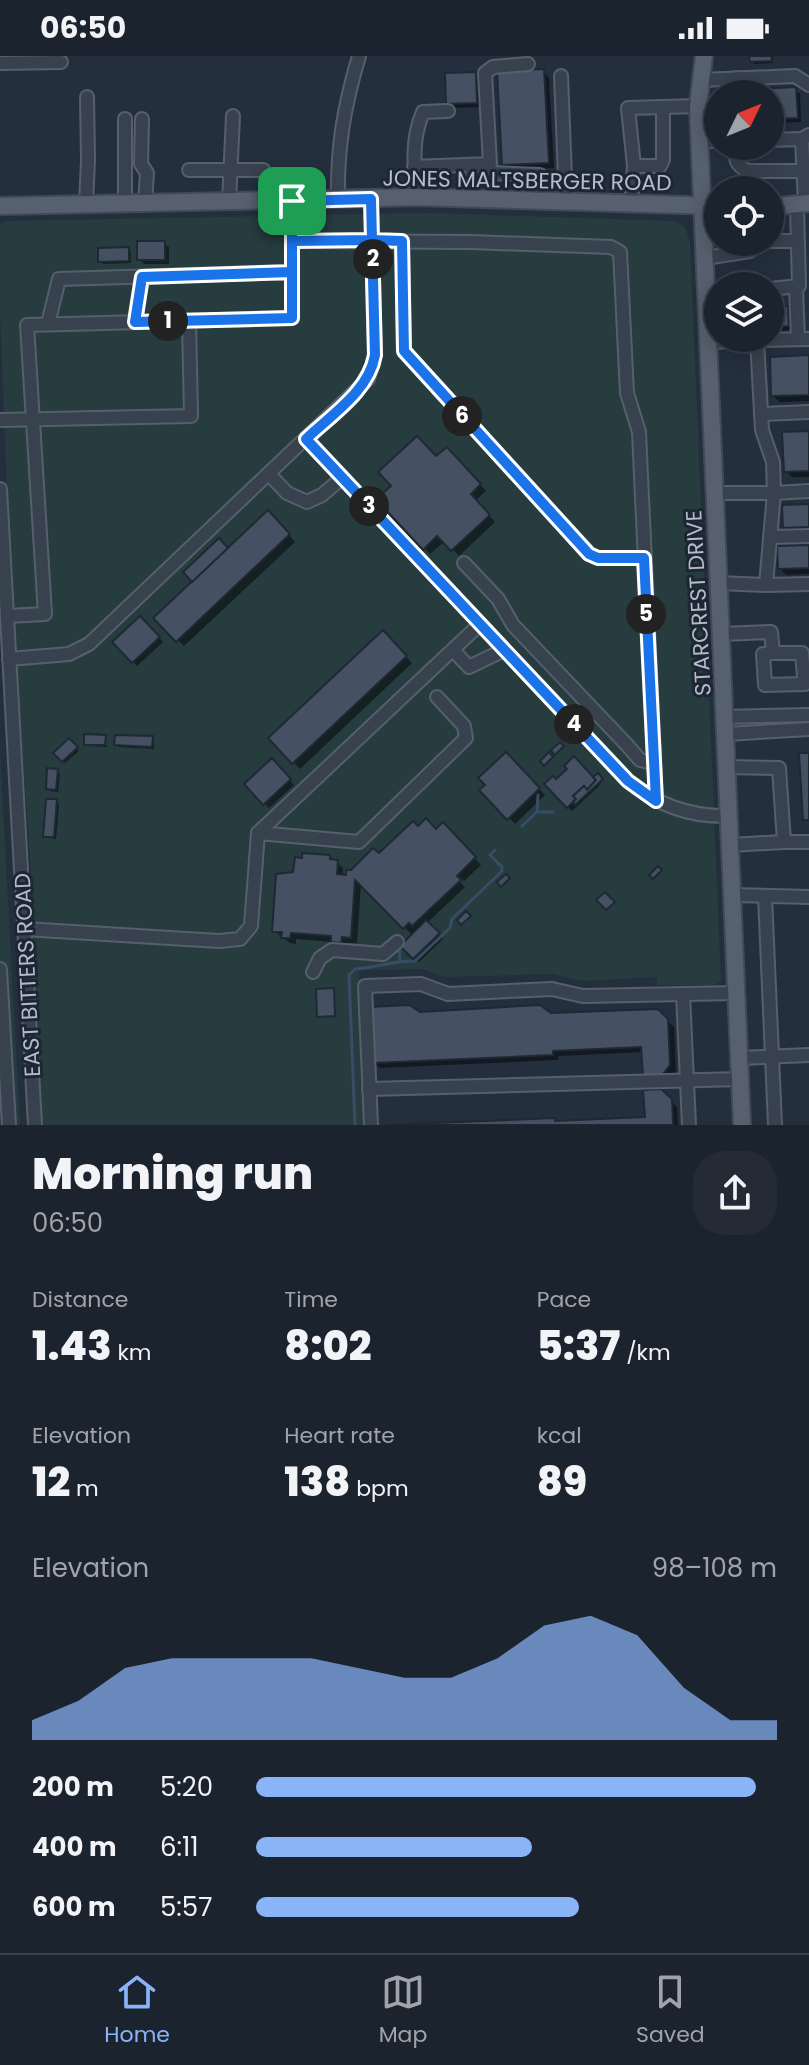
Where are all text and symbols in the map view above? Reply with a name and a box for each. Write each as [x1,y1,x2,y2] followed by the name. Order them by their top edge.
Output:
[40,6,126,49] text: 06:50
[704,80,784,160] north arrow
[704,80,784,352] map controls
[382,162,672,199] street label: JONES MALTSBERGER ROAD
[258,167,326,235] pin
[704,176,784,256] button: locate
[270,179,314,223] icon: arrive
[353,239,393,279] pin: 2
[367,243,379,274] text: 2
[704,272,784,352] button: layers
[148,301,188,341] pin: 1
[164,305,172,336] text: 1
[442,396,482,436] pin: 6
[455,400,469,431] text: 6
[349,486,389,526] pin: 3
[362,490,376,521] text: 3
[678,509,719,697] street label: STARCREST DRIVE
[626,594,666,634] pin: 5
[639,598,653,629] text: 5
[554,704,594,744] pin: 4
[567,708,581,739] text: 4
[7,872,48,1078] street label: EAST BITTERS ROAD
[32,1143,313,1204] text: Morning run
[693,1151,777,1235] button: share
[32,1205,103,1241] text: 06:50
[32,1284,128,1315] text: Distance
[284,1284,338,1315] text: Time
[537,1284,591,1315] text: Pace
[32,1318,112,1374] text: 1.43
[284,1318,372,1374] text: 8:02
[537,1318,620,1374] text: 5:37
[112,1337,151,1368] text: km
[620,1337,671,1368] text: /km
[32,1420,131,1451] text: Elevation
[284,1420,395,1451] text: Heart rate
[537,1420,582,1451] text: kcal
[32,1454,70,1510] text: 12
[284,1454,350,1510] text: 138
[537,1454,587,1510] text: 89
[70,1473,99,1504] text: m
[350,1473,409,1504] text: bpm
[32,1550,149,1586] text: Elevation
[652,1550,777,1586] text: 98–108 m
[32,1769,114,1805] text: 200 m
[160,1769,213,1805] text: 5:20
[32,1829,117,1865] text: 400 m
[160,1829,199,1865] text: 6:11
[32,1889,116,1925] text: 600 m
[160,1889,212,1925] text: 5:57
[104,1970,170,2051] tab: Home
[379,1970,427,2051] tab: Map
[636,1970,705,2051] tab: Saved

